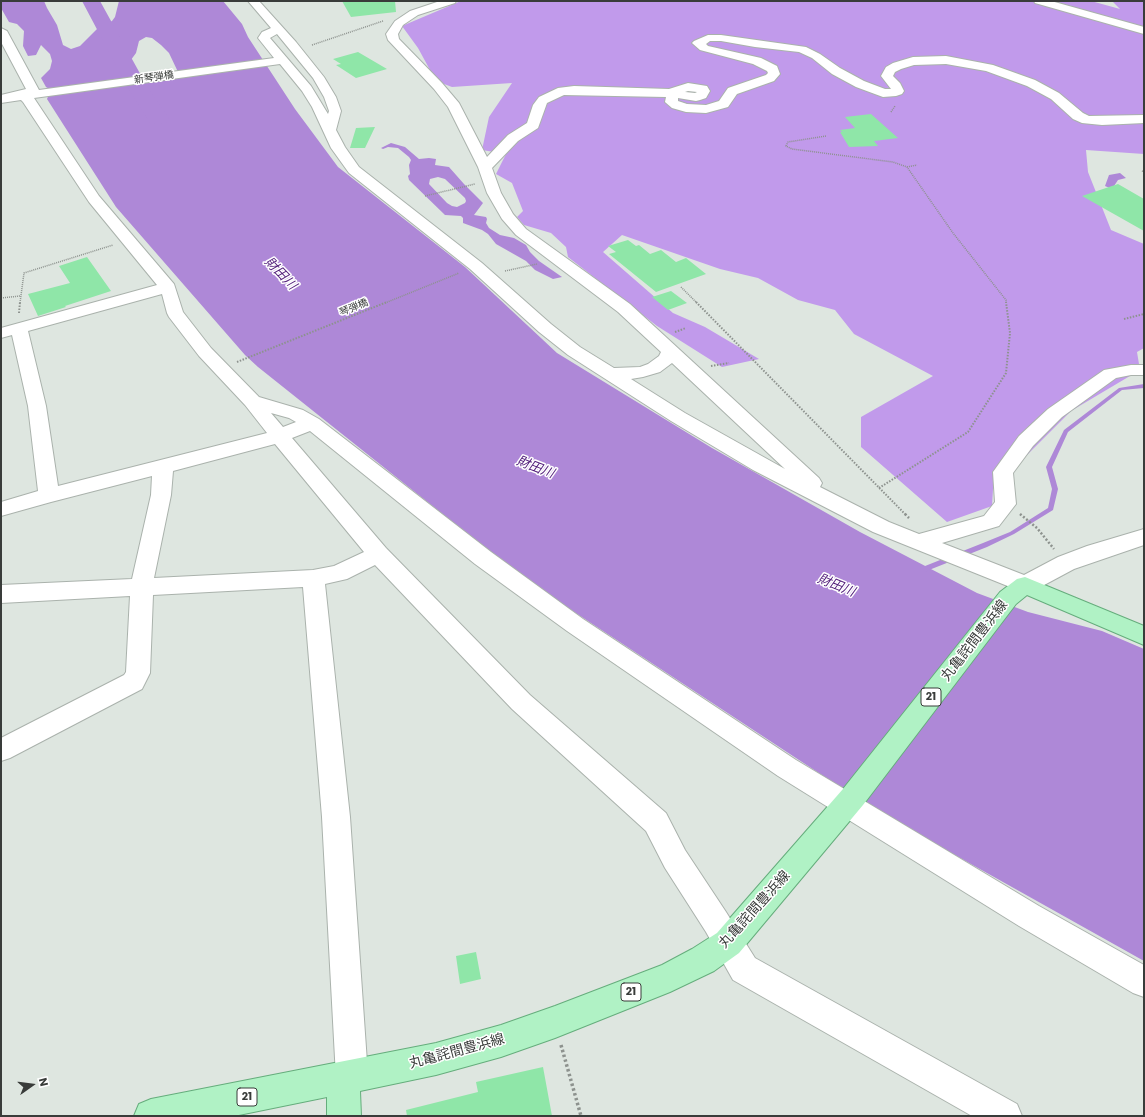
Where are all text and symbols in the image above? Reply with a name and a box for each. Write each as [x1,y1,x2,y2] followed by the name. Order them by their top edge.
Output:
[133,69,175,87] street label: 新琴弾橋
[261,255,299,293] water label: 財田川
[338,297,370,319] street label: 琴弾橋
[514,454,556,482] water label: 財田川
[815,571,857,601] water label: 財田川
[938,597,1012,685] street label: 丸亀詫間豊浜線
[921,688,941,706] road number: 21
[716,868,794,952] street label: 丸亀詫間豊浜線
[621,983,641,1001] road number: 21
[407,1031,507,1073] street label: 丸亀詫間豊浜線
[12,1065,52,1105] north arrow
[35,1076,52,1088] text: N
[237,1088,257,1106] road number: 21

